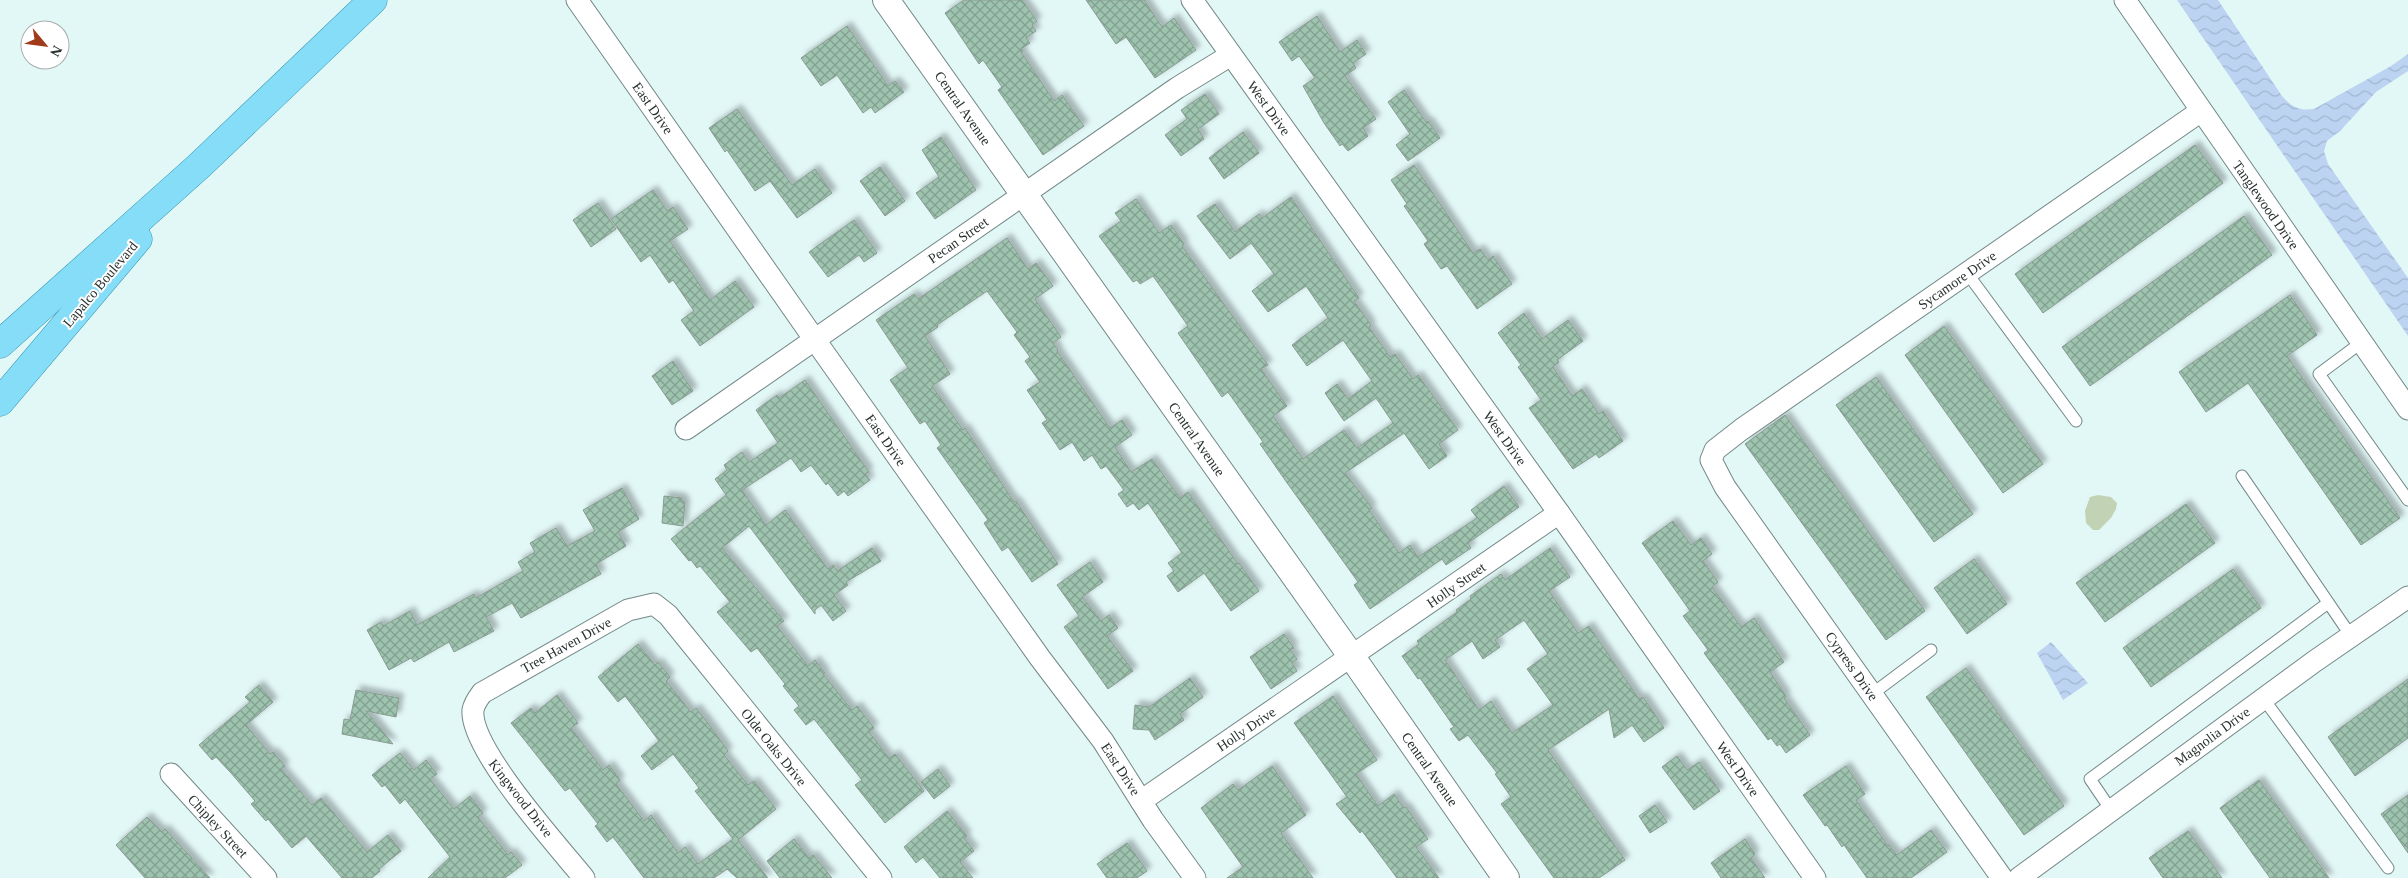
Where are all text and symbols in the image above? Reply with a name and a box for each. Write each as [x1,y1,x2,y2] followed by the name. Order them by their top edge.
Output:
[20,20,70,70] north arrow
[47,43,65,59] text: N
[932,69,994,148] street label: Central Avenue
[1244,78,1293,138] street label: West Drive
[629,80,676,137] street label: East Drive
[2230,158,2302,252] street label: Tanglewood Drive
[925,214,991,267] street label: Pecan Street
[60,239,140,330] street label: Lapalco Boulevard
[1916,248,1999,313] street label: Sycamore Drive
[1166,400,1228,479] street label: Central Avenue
[1480,408,1529,468] street label: West Drive
[862,412,909,469] street label: East Drive
[1424,560,1489,611] street label: Holly Street
[519,614,614,676] street label: Tree Haven Drive
[1822,629,1881,704] street label: Cypress Drive
[1214,704,1278,754] street label: Holly Drive
[2172,704,2253,769] street label: Magnolia Drive
[738,706,809,789] street label: Olde Oaks Drive
[1399,730,1461,809] street label: Central Avenue
[1713,739,1762,799] street label: West Drive
[1098,740,1143,798] street label: East Drive
[486,756,556,840] street label: Kingwood Drive
[185,792,251,861] street label: Chipley Street

